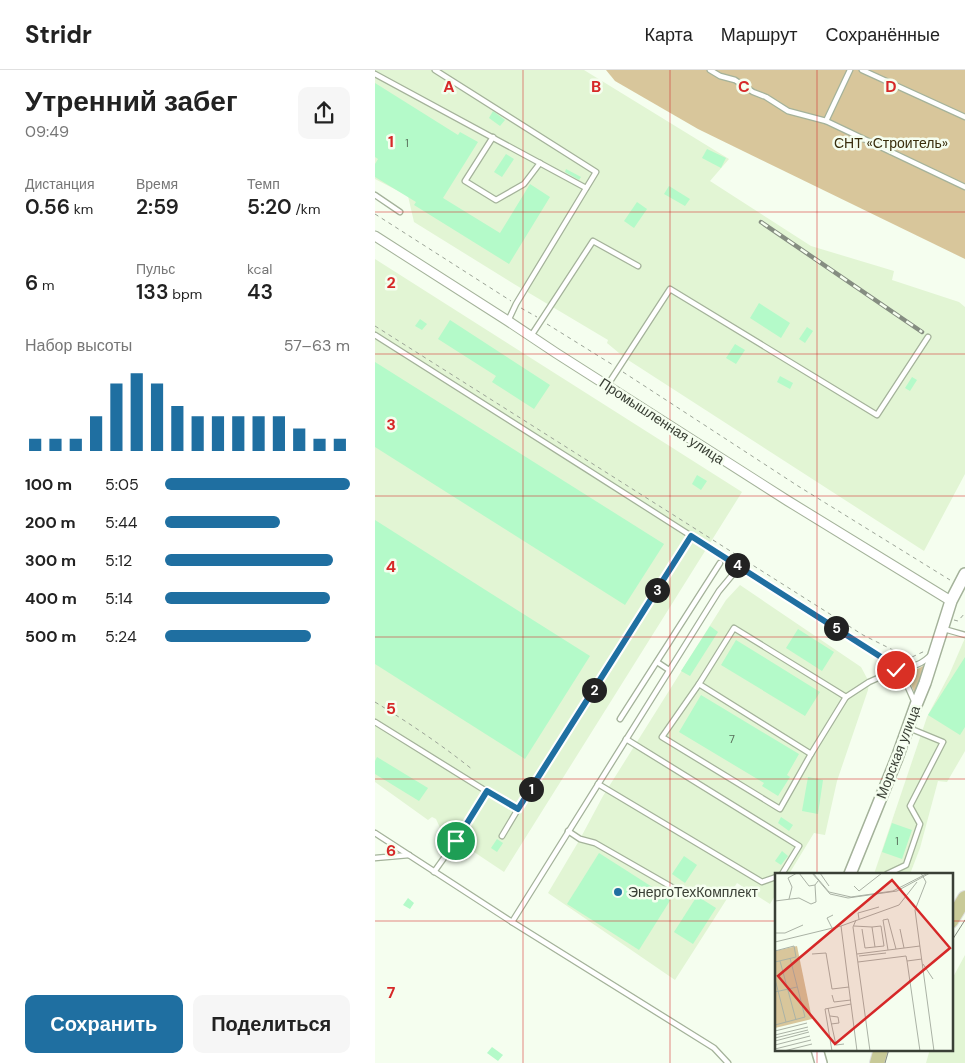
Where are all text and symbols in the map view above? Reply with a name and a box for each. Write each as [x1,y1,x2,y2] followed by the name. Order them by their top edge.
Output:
[25,19,92,50] text: Stridr
[645,23,693,47] text: Карта
[721,23,797,47] text: Маршрут
[825,23,940,47] text: Сохранённые
[443,76,455,97] text: A
[591,76,601,97] text: B
[738,76,750,97] text: C
[885,76,897,97] text: D
[25,83,238,120] text: Утренний забег
[298,87,350,139] button: share
[25,121,69,142] text: 09:49
[388,131,394,152] text: 1
[834,134,948,152] park label: СНТ «Строитель»
[405,136,409,150] house number: 1
[25,175,95,193] text: Дистанция
[136,175,178,193] text: Время
[247,175,280,193] text: Темп
[25,193,70,221] text: 0.56
[136,193,179,221] text: 2:59
[247,193,292,221] text: 5:20
[70,200,93,218] text: km
[292,200,320,218] text: /km
[136,260,175,278] text: Пульс
[247,260,272,278] text: kcal
[25,269,38,297] text: 6
[386,272,396,293] text: 2
[38,276,55,294] text: m
[136,278,168,306] text: 133
[247,278,273,306] text: 43
[168,285,202,303] text: bpm
[25,335,132,356] text: Набор высоты
[284,335,350,356] text: 57–63 m
[596,374,728,468] street label: Промышленная улица
[386,414,396,435] text: 3
[25,474,72,495] text: 100 m
[105,474,139,495] text: 5:05
[25,512,76,533] text: 200 m
[105,512,137,533] text: 5:44
[25,550,76,571] text: 300 m
[105,550,132,571] text: 5:12
[725,552,749,578] pin: 4
[386,556,396,577] text: 4
[733,556,742,574] text: 4
[645,578,669,602] pin: 3
[653,581,662,599] text: 3
[25,588,77,609] text: 400 m
[105,588,133,609] text: 5:14
[823,616,849,640] pin: 5
[832,619,841,637] text: 5
[25,626,76,647] text: 500 m
[105,626,137,647] text: 5:24
[875,649,917,691] pin
[882,656,910,684] icon: check
[581,678,607,702] pin: 2
[590,681,599,699] text: 2
[386,698,396,719] text: 5
[872,703,924,801] street label: Морская улица
[729,732,735,746] house number: 7
[519,776,543,802] pin: 1
[529,780,534,798] text: 1
[435,820,477,862] pin
[442,827,470,855] icon: arrive
[895,834,899,848] house number: 1
[386,840,396,861] text: 6
[775,873,953,1050] inset map
[628,883,759,901] place label: ЭнергоТехКомплект
[612,886,624,898] marker: ЭнергоТехКомплект
[387,982,396,1003] text: 7
[25,995,183,1053] button: Сохранить
[193,995,350,1053] button: Поделиться

